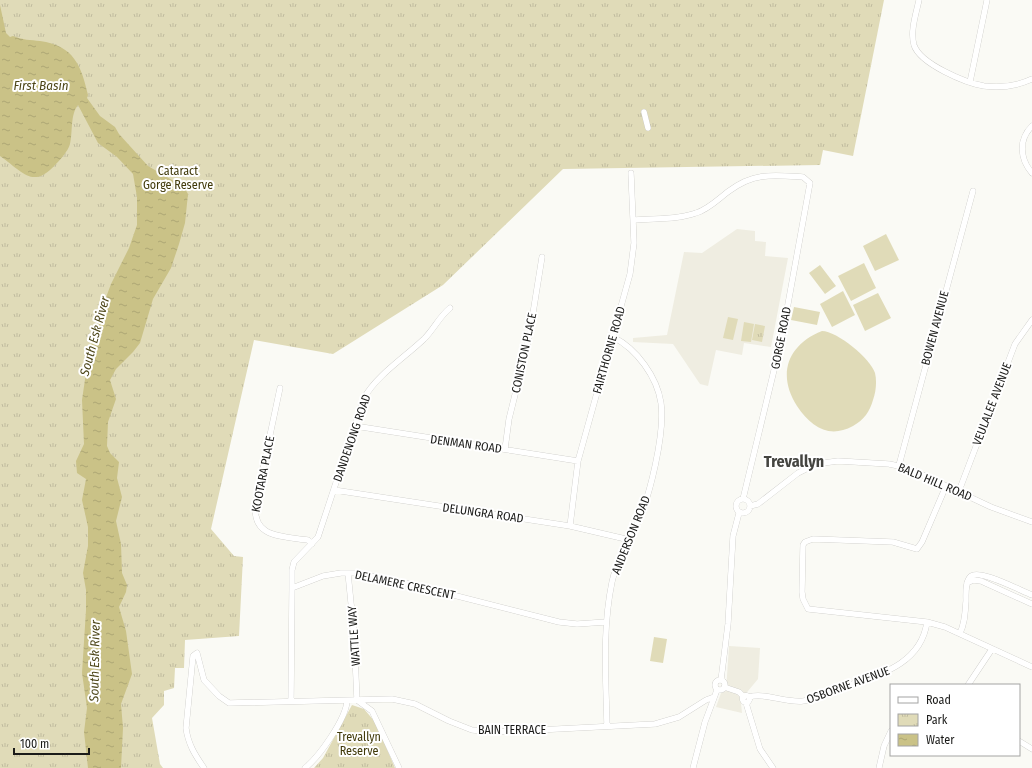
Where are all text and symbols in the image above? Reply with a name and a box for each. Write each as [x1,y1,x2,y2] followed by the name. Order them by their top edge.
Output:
[14,78,69,93] water label: First Basin
[143,164,213,192] park label: Cataract Gorge Reserve
[918,289,952,367] street label: BOWEN AVENUE
[76,294,112,378] water label: South Esk River
[590,305,628,395] street label: FAIRTHORNE ROAD
[768,306,794,370] street label: GORGE ROAD
[509,311,539,394] street label: CONISTON PLACE
[970,360,1014,447] street label: VEULALEE AVENUE
[330,392,374,484] street label: DANDENONG ROAD
[429,432,503,456] street label: DENMAN ROAD
[249,434,277,513] street label: KOOTARA PLACE
[764,452,824,471] district label: Trevallyn
[896,460,974,504] street label: BALD HILL ROAD
[609,494,653,576] street label: ANDERSON ROAD
[442,500,524,526] street label: DELUNGRA ROAD
[354,568,457,603] street label: DELAMERE CRESCENT
[345,605,363,667] street label: WATTLE WAY
[86,620,103,703] water label: South Esk River
[804,663,892,707] street label: OSBORNE AVENUE
[890,684,1020,756] legend
[926,693,951,707] text: Road
[926,713,948,727] text: Park
[478,723,546,737] street label: BAIN TERRACE
[14,730,89,756] scale bar
[337,730,381,758] park label: Trevallyn Reserve
[926,733,955,747] text: Water
[20,737,49,751] text: 100 m

